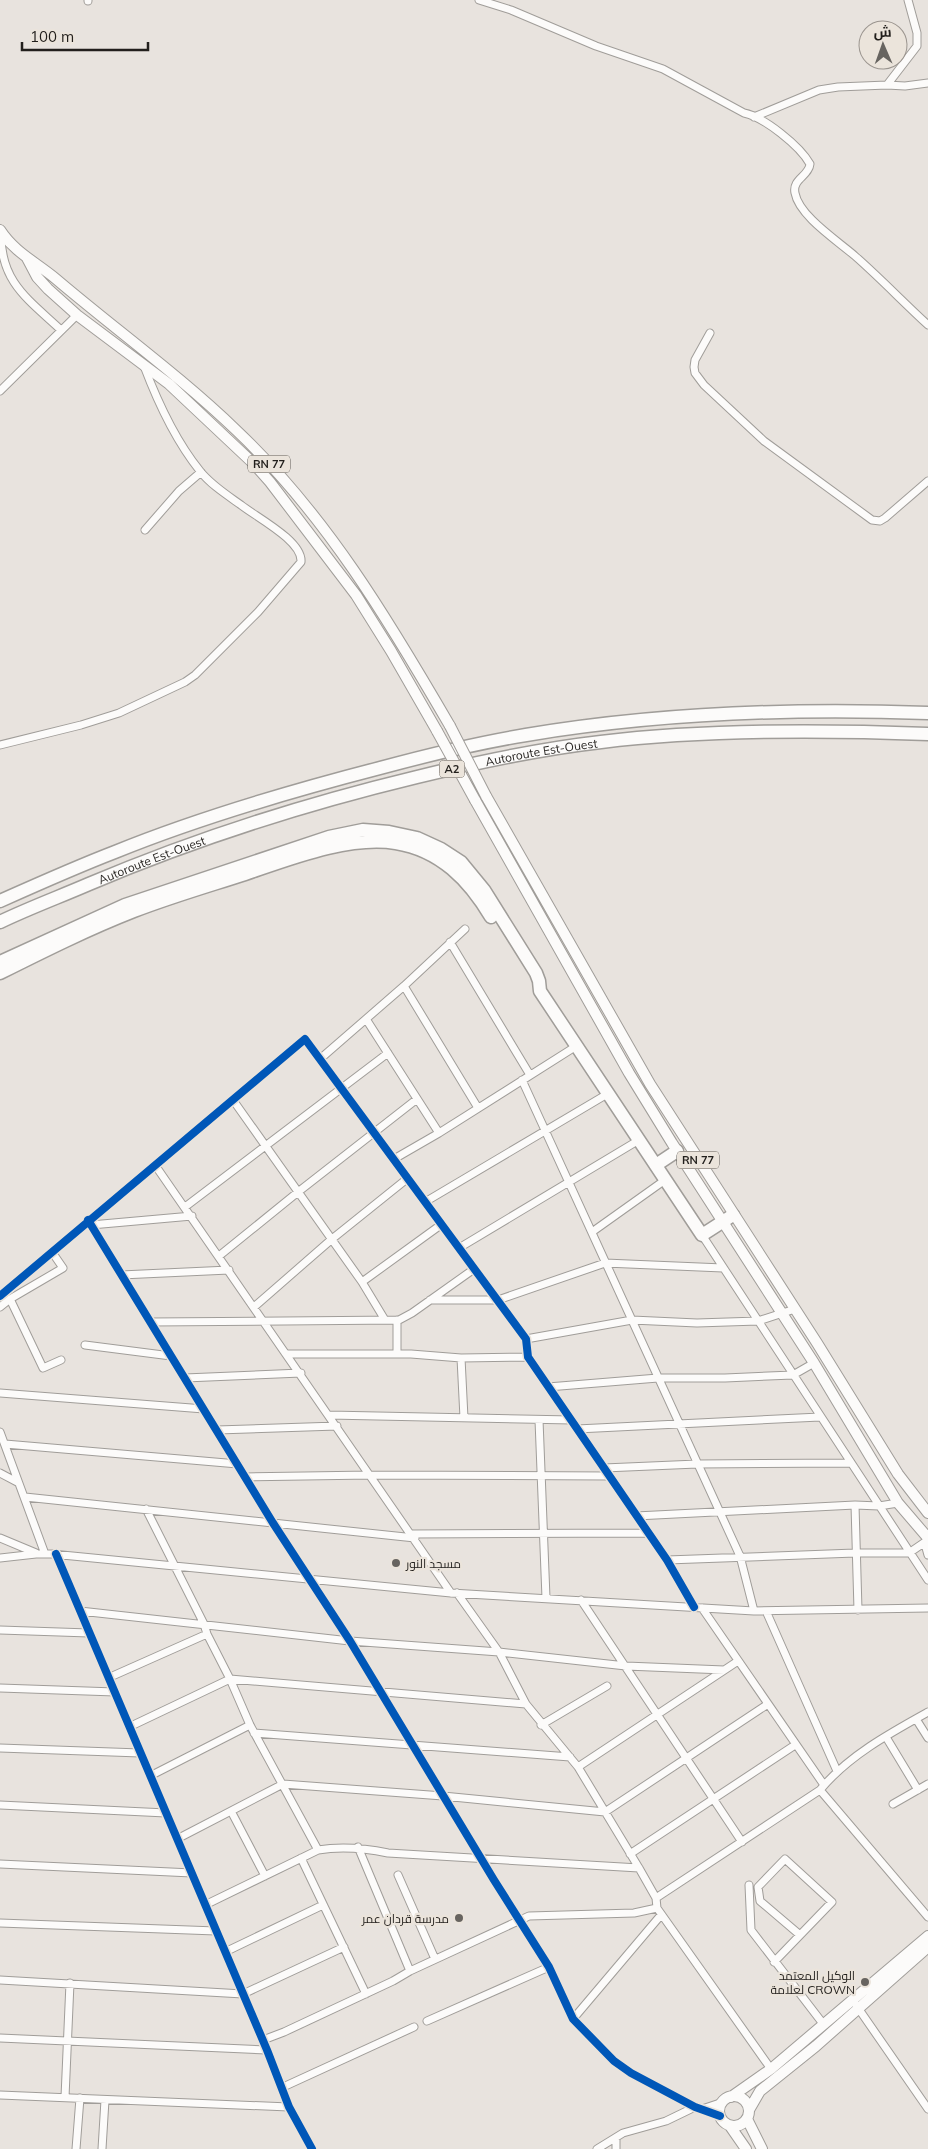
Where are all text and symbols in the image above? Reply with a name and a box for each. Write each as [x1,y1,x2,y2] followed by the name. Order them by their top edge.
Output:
[22,20,149,52] scale bar
[858,20,908,70] north arrow
[873,23,892,41] text: ش
[30,27,74,46] text: 100 m
[248,456,290,472] road number: RN 77
[484,735,598,769] street label: Autoroute Est-Ouest
[440,761,464,778] road number: A2
[96,832,207,887] street label: Autoroute Est-Ouest
[677,1152,719,1168] road number: RN 77
[405,1556,461,1571] place label: مسجد النور
[390,1557,402,1569] marker: مسجد النور
[361,1911,449,1926] place label: مدرسة قردان عمر
[453,1912,465,1924] marker: مدرسة قردان عمر
[770,1968,855,1997] place label: الوكيل المعتمد لعلامة CROWN
[859,1976,871,1988] marker: الوكيل المعتمد لعلامة CROWN

